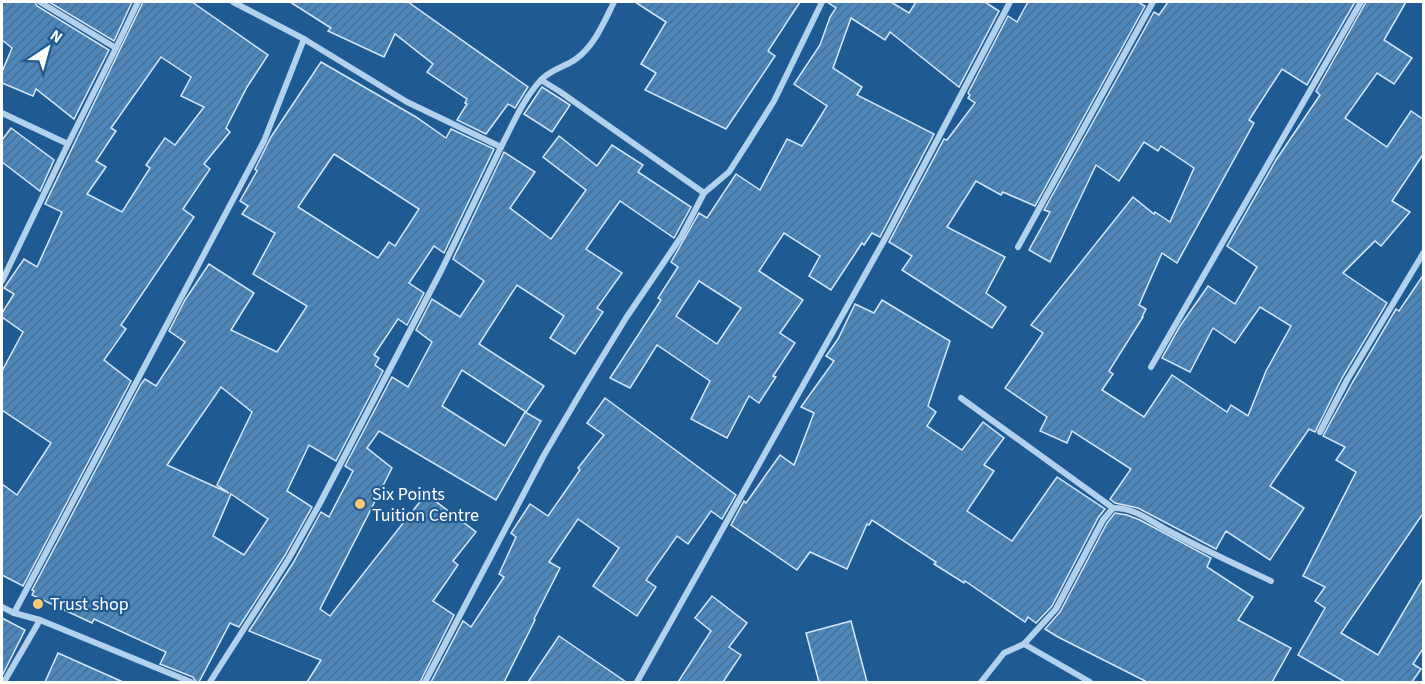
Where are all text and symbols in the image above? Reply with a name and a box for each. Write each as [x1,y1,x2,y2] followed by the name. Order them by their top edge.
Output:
[18,18,78,78] north arrow
[45,25,67,49] text: N
[372,482,479,528] place label: Six Points Tuition Centre
[353,497,367,511] marker: Six Points Tuition Centre
[50,592,129,617] place label: Trust shop
[31,597,45,611] marker: Trust shop

